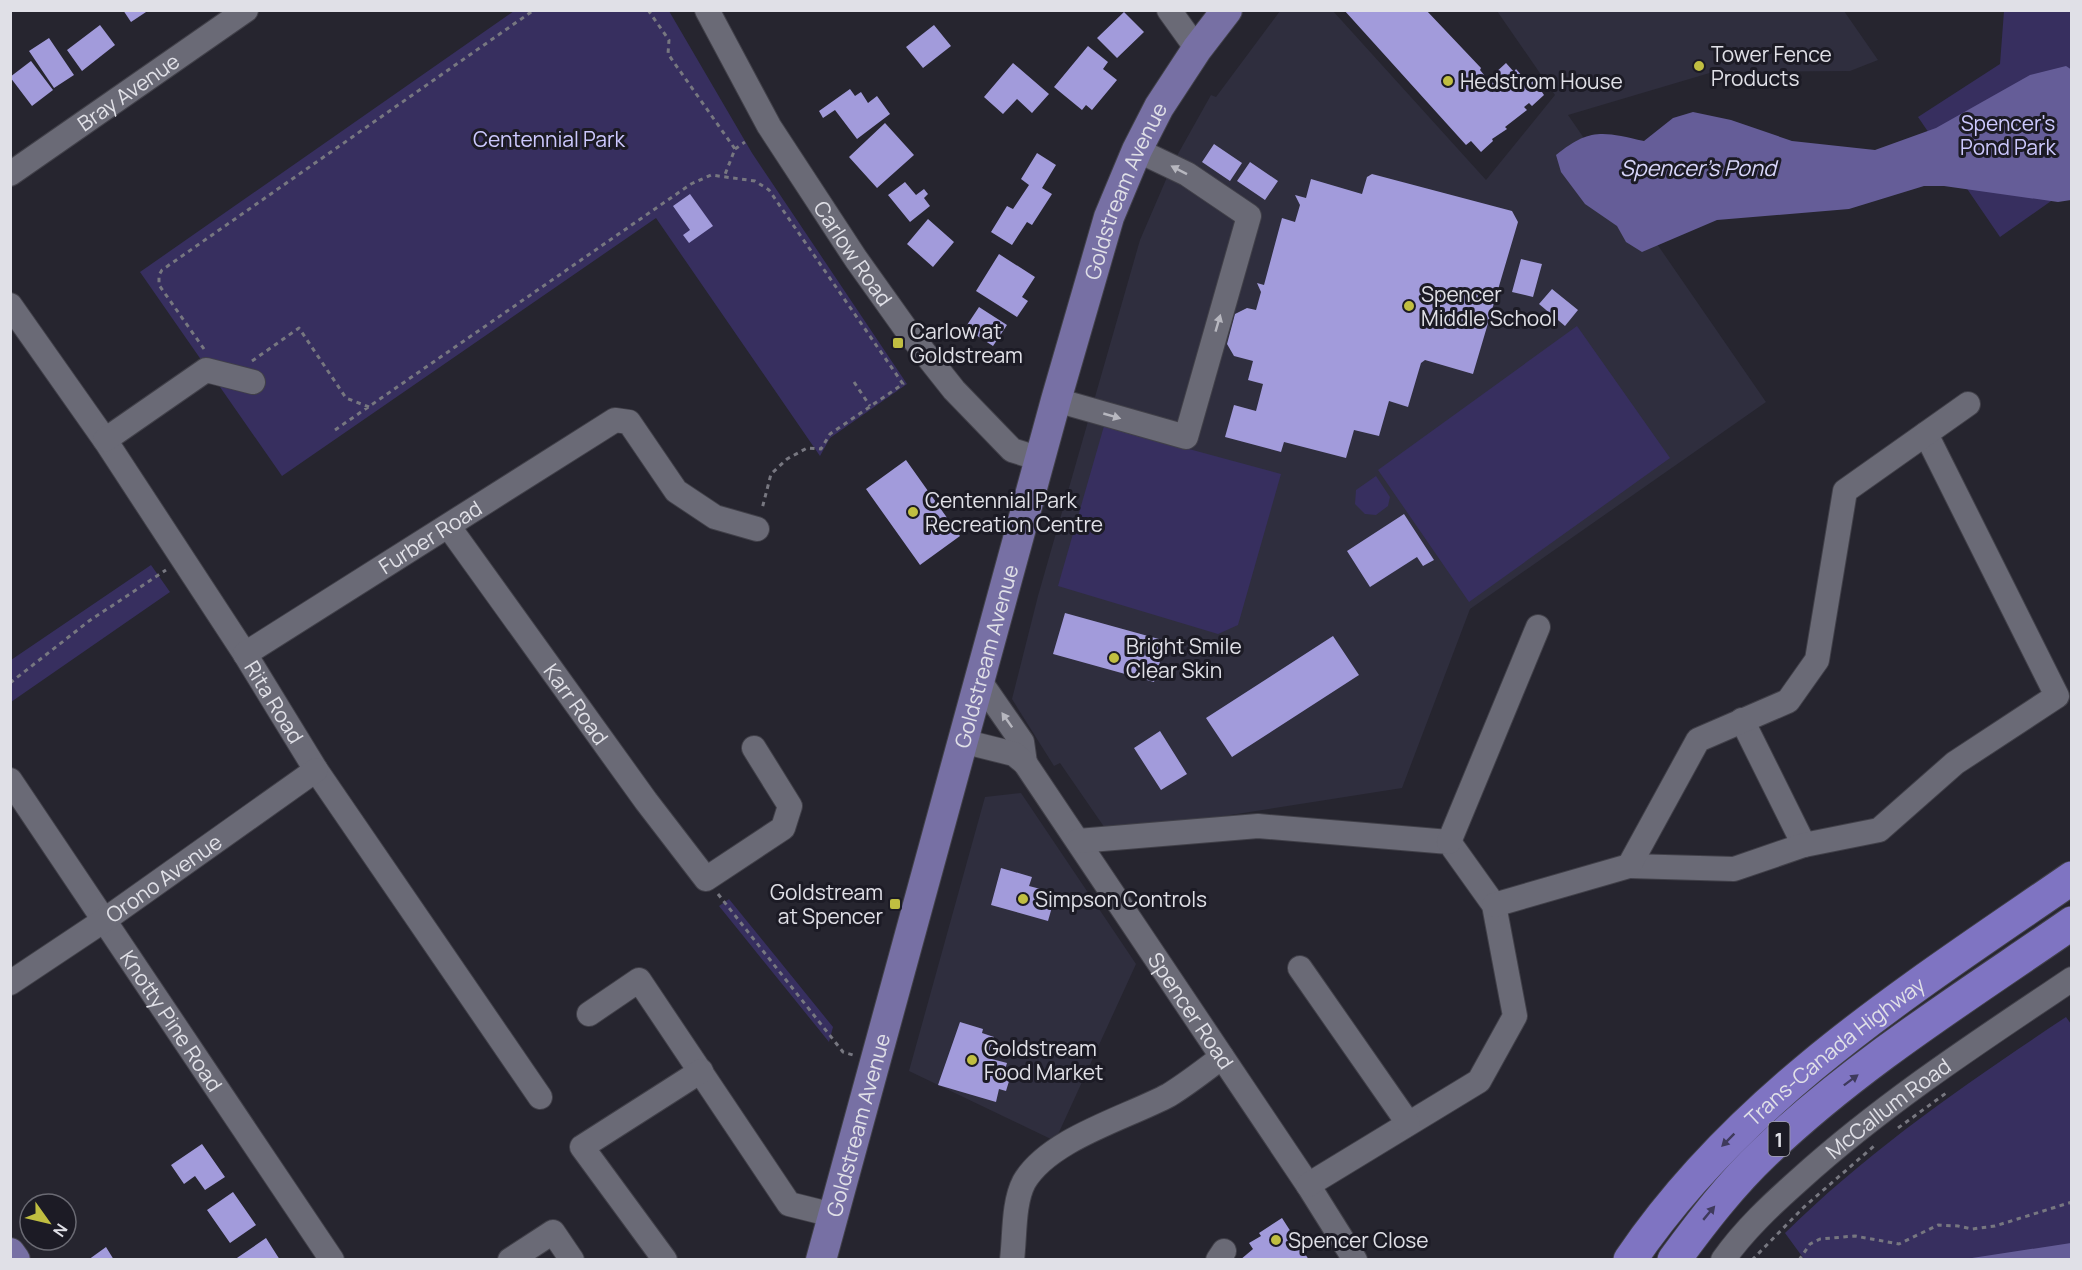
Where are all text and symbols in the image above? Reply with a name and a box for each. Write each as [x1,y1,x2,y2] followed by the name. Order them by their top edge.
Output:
[1711,40,1832,92] place label: Tower Fence Products
[72,47,185,137] street label: Bray Avenue
[1692,59,1706,73] marker: Tower Fence Products
[1460,67,1623,95] place label: Hedstrom House
[1441,74,1455,88] marker: Hedstrom House
[1078,97,1173,283] street label: Goldstream Avenue
[1960,109,2057,161] park label: Spencer's Pond Park
[473,125,626,153] park label: Centennial Park
[1620,153,1779,183] water label: Spencer's Pond
[1171,166,1188,175] one-way arrow
[808,195,899,311] street label: Carlow Road
[1421,280,1557,332] place label: Spencer Middle School
[1402,299,1416,313] marker: Spencer Middle School
[1214,314,1223,332] one-way arrow
[910,317,1023,369] place label: Carlow at Goldstream
[891,336,905,350] marker: Carlow at Goldstream
[1103,412,1121,421] one-way arrow
[925,486,1103,538] place label: Centennial Park Recreation Centre
[373,494,487,580] street label: Furber Road
[906,505,920,519] marker: Centennial Park Recreation Centre
[948,561,1024,751] street label: Goldstream Avenue
[1126,632,1242,684] place label: Bright Smile Clear Skin
[1107,651,1121,665] marker: Bright Smile Clear Skin
[238,655,310,749] street label: Rita Road
[538,658,615,750] street label: Karr Road
[1001,712,1013,728] one-way arrow
[100,827,227,929] street label: Orono Avenue
[770,878,883,930] place label: Goldstream at Spencer
[1035,885,1207,913] place label: Simpson Controls
[1016,892,1030,906] marker: Simpson Controls
[888,897,902,911] marker: Goldstream at Spencer
[114,945,229,1097] street label: Knotty Pine Road
[1142,947,1240,1074] street label: Spencer Road
[1739,970,1930,1132] street label: Trans-Canada Highway
[819,1030,896,1220] street label: Goldstream Avenue
[984,1034,1104,1086] place label: Goldstream Food Market
[1820,1052,1956,1165] street label: McCallum Road
[965,1053,979,1067] marker: Goldstream Food Market
[1843,1073,1859,1086] one-way arrow
[1768,1122,1790,1156] road number: 1
[1721,1133,1735,1147] one-way arrow
[18,1192,78,1252] north arrow
[1702,1206,1715,1221] one-way arrow
[48,1219,73,1241] text: N
[1288,1226,1429,1254] place label: Spencer Close
[1269,1233,1283,1247] marker: Spencer Close

